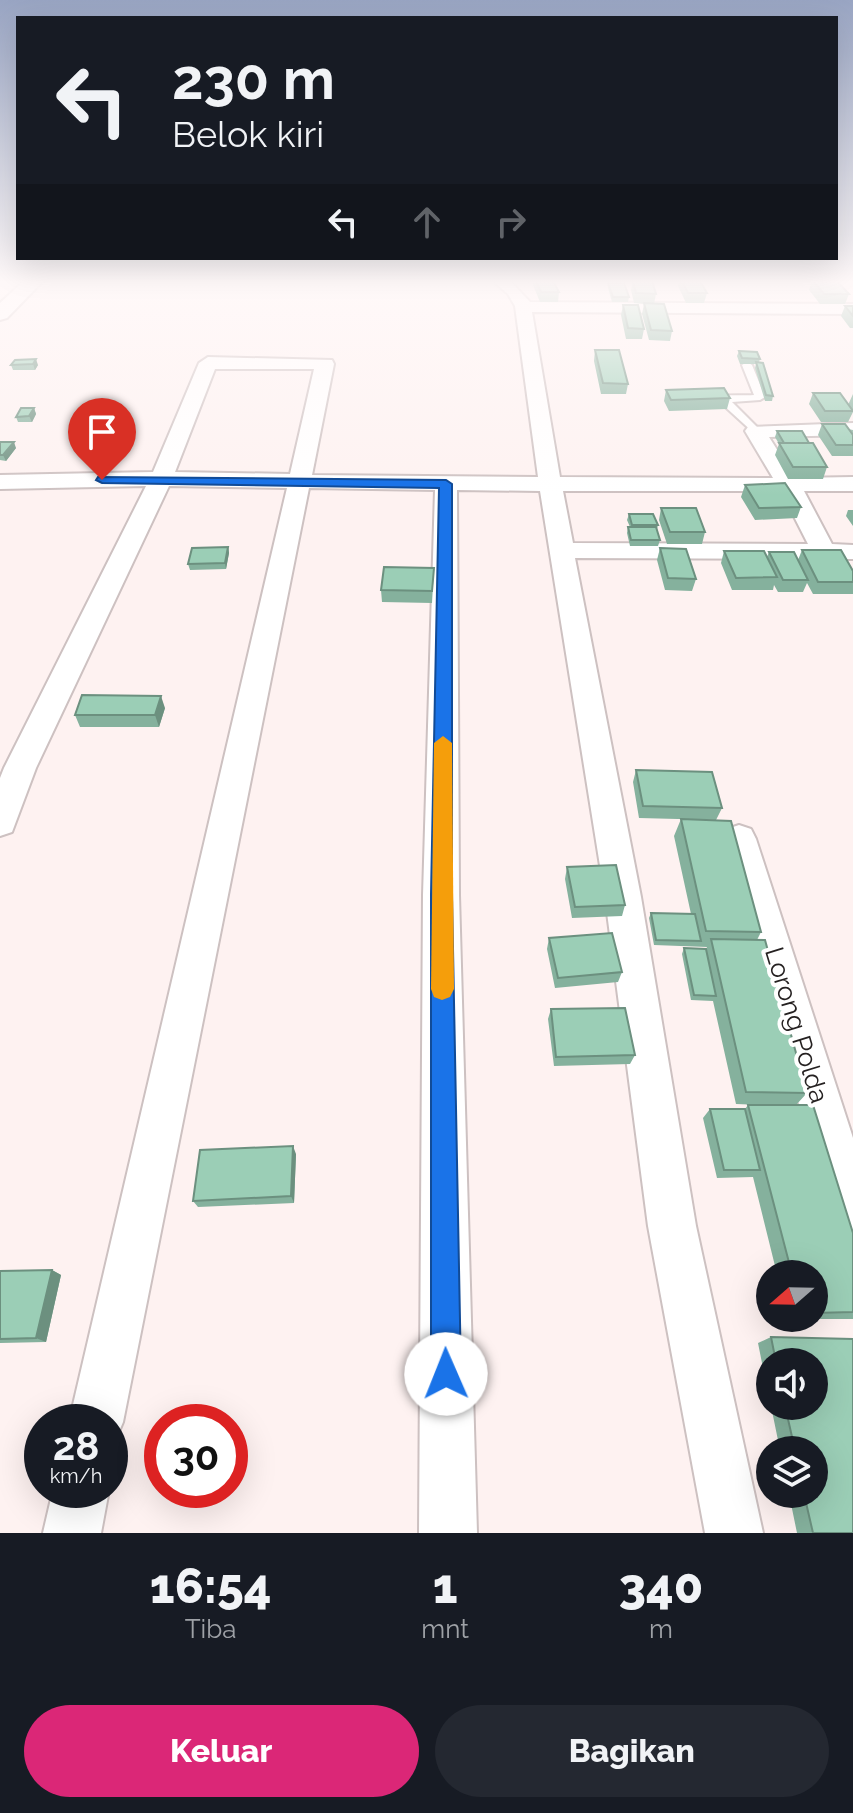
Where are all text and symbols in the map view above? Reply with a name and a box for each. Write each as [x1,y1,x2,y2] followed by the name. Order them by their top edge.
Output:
[172,46,335,112] text: 230 m
[40,48,144,152] icon: left
[172,113,324,155] text: Belok kiri
[321,200,365,244] icon: left
[405,200,449,244] icon: ahead
[489,200,533,244] icon: right
[68,398,136,480] pin
[80,410,124,454] icon: arrive
[759,944,835,1106] street label: Lorong Polda
[756,1260,828,1332] north arrow
[756,1260,828,1508] map controls
[404,1332,488,1416] position arrow
[756,1348,828,1420] button: sound
[144,1404,248,1508] speed limit sign: 30
[53,1422,99,1469] text: 28
[756,1436,828,1508] button: layers
[50,1464,102,1488] text: km/h
[150,1558,272,1614] text: 16:54
[433,1558,458,1614] text: 1
[619,1558,703,1614] text: 340
[185,1614,237,1644] text: Tiba
[421,1614,469,1644] text: mnt
[649,1614,673,1644] text: m
[24,1705,419,1797] button: Keluar
[435,1705,829,1797] button: Bagikan

